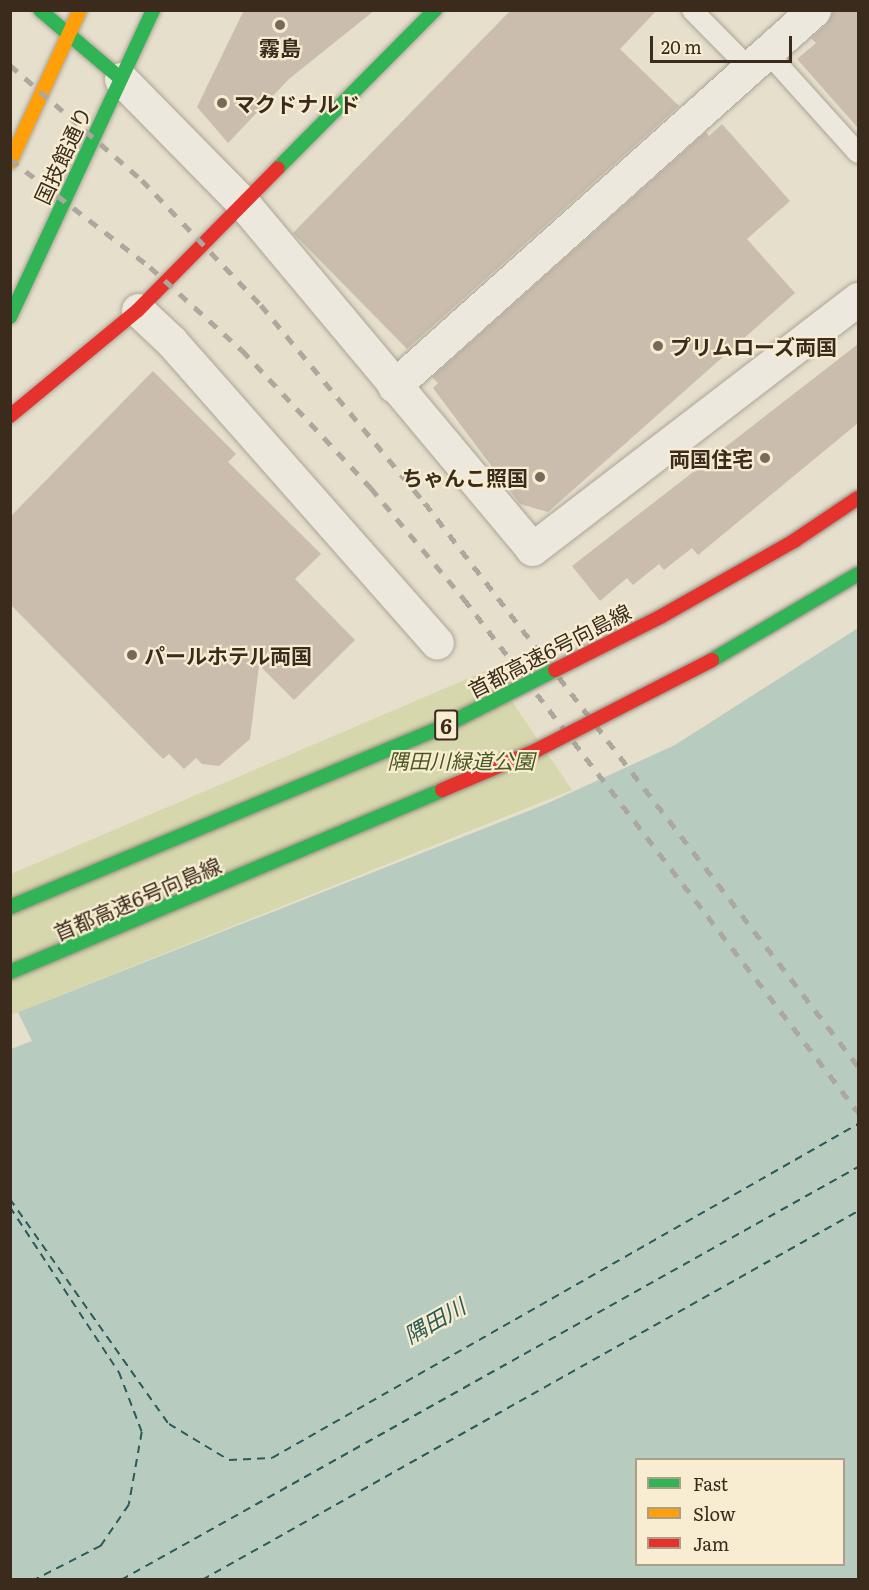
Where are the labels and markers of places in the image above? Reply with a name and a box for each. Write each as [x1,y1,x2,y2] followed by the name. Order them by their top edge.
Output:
[273,18,287,32] marker: 霧島
[259,34,301,60] place label: 霧島
[234,90,360,116] place label: マクドナルド
[215,96,229,110] marker: マクドナルド
[670,333,838,359] place label: プリムローズ両国
[651,339,665,353] marker: プリムローズ両国
[669,445,753,471] place label: 両国住宅
[758,451,772,465] marker: 両国住宅
[402,464,528,490] place label: ちゃんこ照国
[533,470,547,484] marker: ちゃんこ照国
[144,642,312,668] place label: パールホテル両国
[125,648,139,662] marker: パールホテル両国

